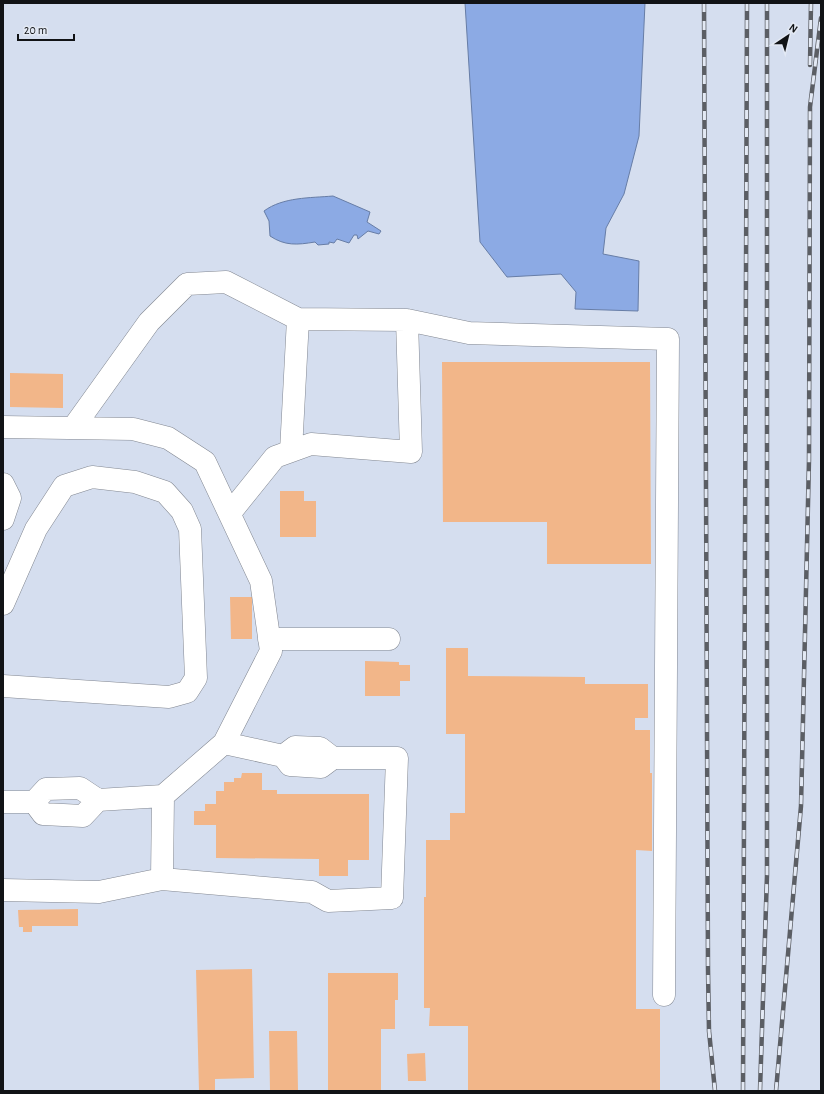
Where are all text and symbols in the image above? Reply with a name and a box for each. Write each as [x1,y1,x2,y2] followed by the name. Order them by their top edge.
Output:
[18,16,74,42] scale bar
[768,16,808,56] north arrow
[787,22,800,35] text: N
[24,24,47,36] text: 20 m

